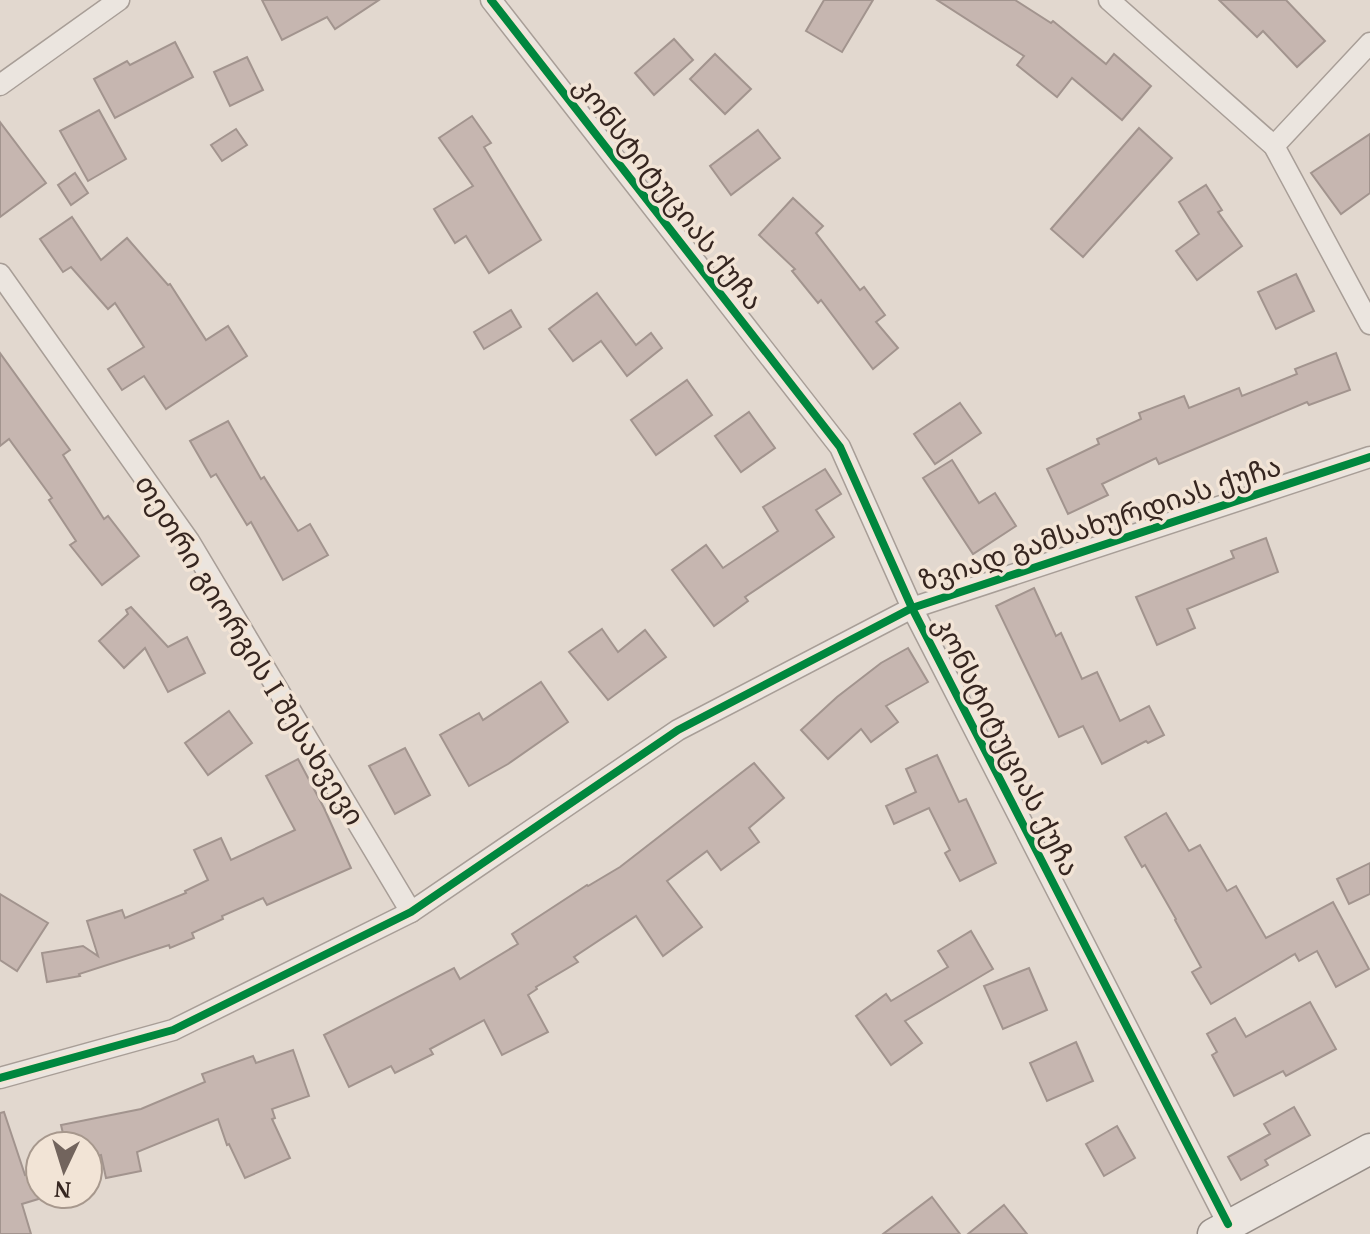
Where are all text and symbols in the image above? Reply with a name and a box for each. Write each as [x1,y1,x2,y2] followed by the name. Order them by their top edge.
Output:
[566,68,772,317] street label: კონსტიტუციას ქუჩა
[914,447,1285,599] street label: ზვიად გამსახურდიას ქუჩა
[127,467,374,832] street label: თეთრი გიორგის I შესახვევი
[926,609,1089,882] street label: კონსტიტუციას ქუჩა
[24,1130,104,1210] north arrow
[53,1175,72,1205] text: N

